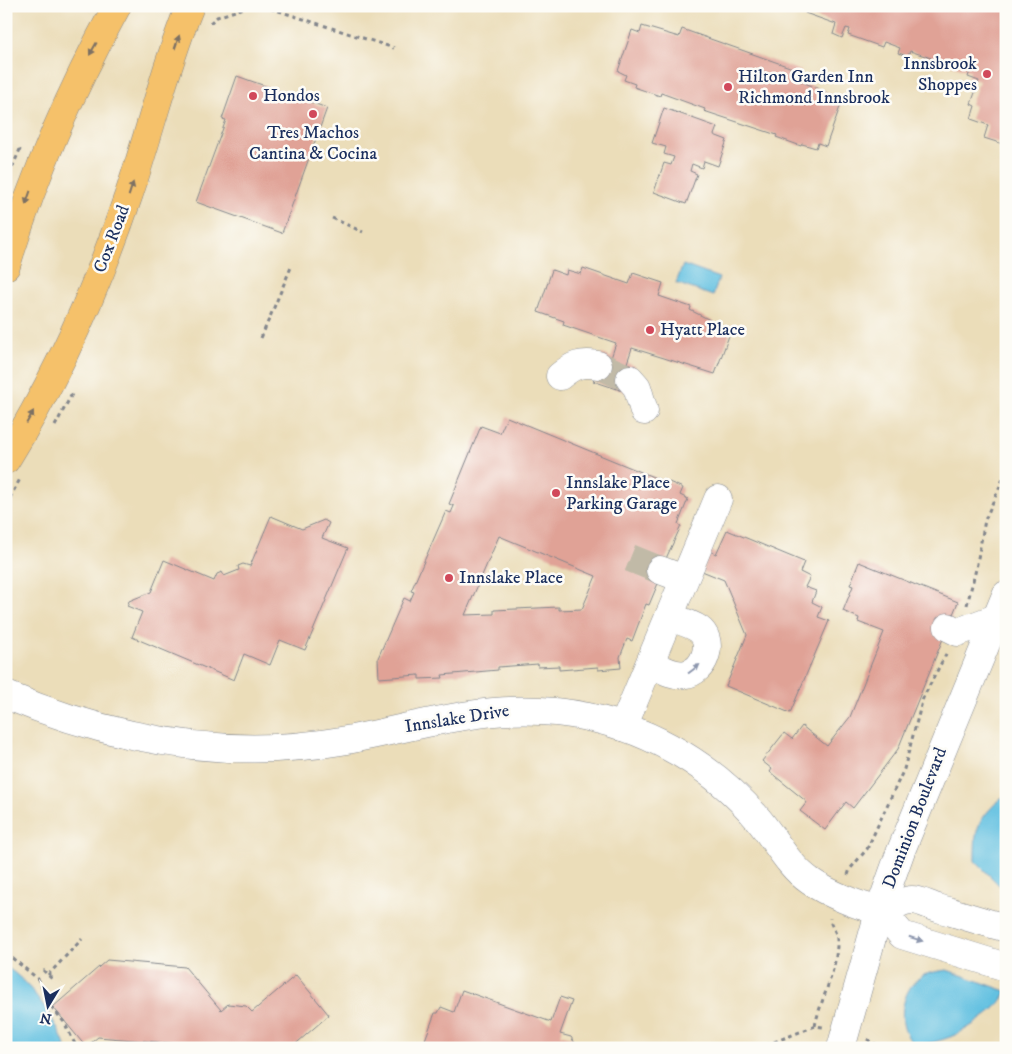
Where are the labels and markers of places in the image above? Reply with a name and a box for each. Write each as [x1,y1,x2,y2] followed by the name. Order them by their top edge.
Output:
[903,53,977,96] place label: Innsbrook Shoppes
[738,66,890,109] place label: Hilton Garden Inn Richmond Innsbrook
[981,68,993,80] marker: Innsbrook Shoppes
[722,81,734,93] marker: Hilton Garden Inn Richmond Innsbrook
[263,85,320,107] place label: Hondos
[247,90,259,102] marker: Hondos
[307,108,319,120] marker: Tres Machos Cantina & Cocina
[249,122,377,165] place label: Tres Machos Cantina & Cocina
[660,319,745,341] place label: Hyatt Place
[644,324,656,336] marker: Hyatt Place
[566,472,677,515] place label: Innslake Place Parking Garage
[550,487,562,499] marker: Innslake Place Parking Garage
[459,567,563,589] place label: Innslake Place
[443,572,455,584] marker: Innslake Place

